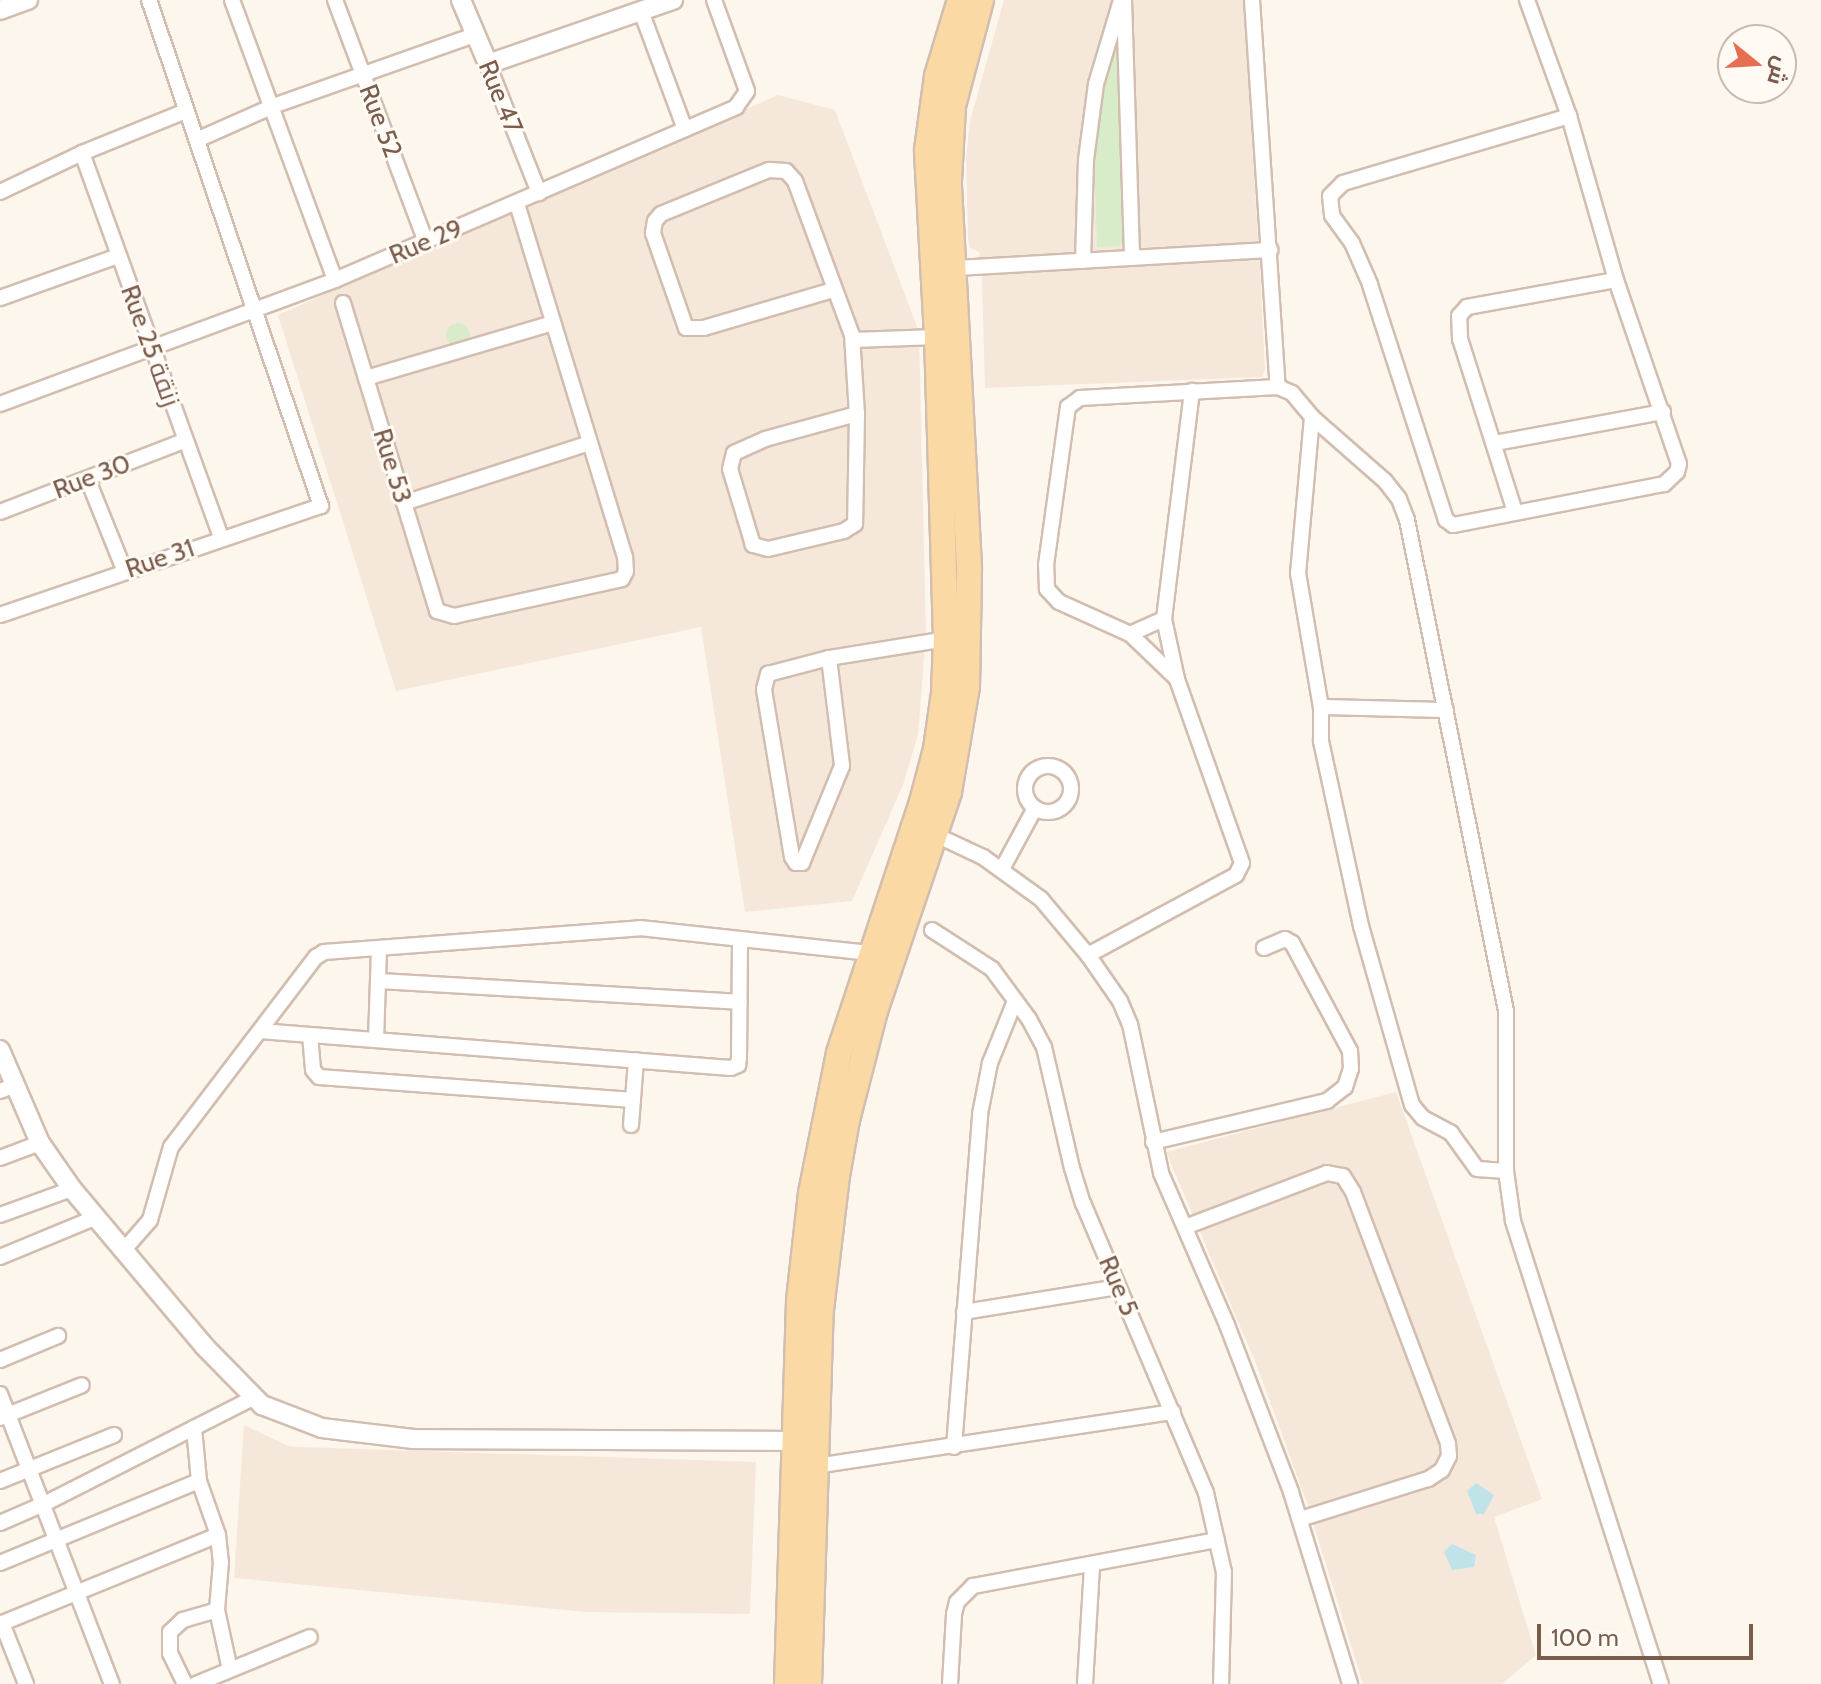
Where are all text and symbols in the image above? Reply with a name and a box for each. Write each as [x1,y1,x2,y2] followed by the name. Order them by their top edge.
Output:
[1717,24,1797,104] north arrow
[1761,53,1796,89] text: ش
[471,56,529,138] street label: Rue 47
[352,80,408,162] street label: Rue 52
[385,213,467,271] street label: Rue 29
[114,281,186,411] street label: Rue 25 زنقة
[366,425,418,507] street label: Rue 53
[49,448,135,506] street label: Rue 30
[121,533,199,585] street label: Rue 31
[1091,1251,1145,1321] street label: Rue 5
[1541,1608,1757,1658] scale bar
[1551,1623,1619,1652] text: 100 m

